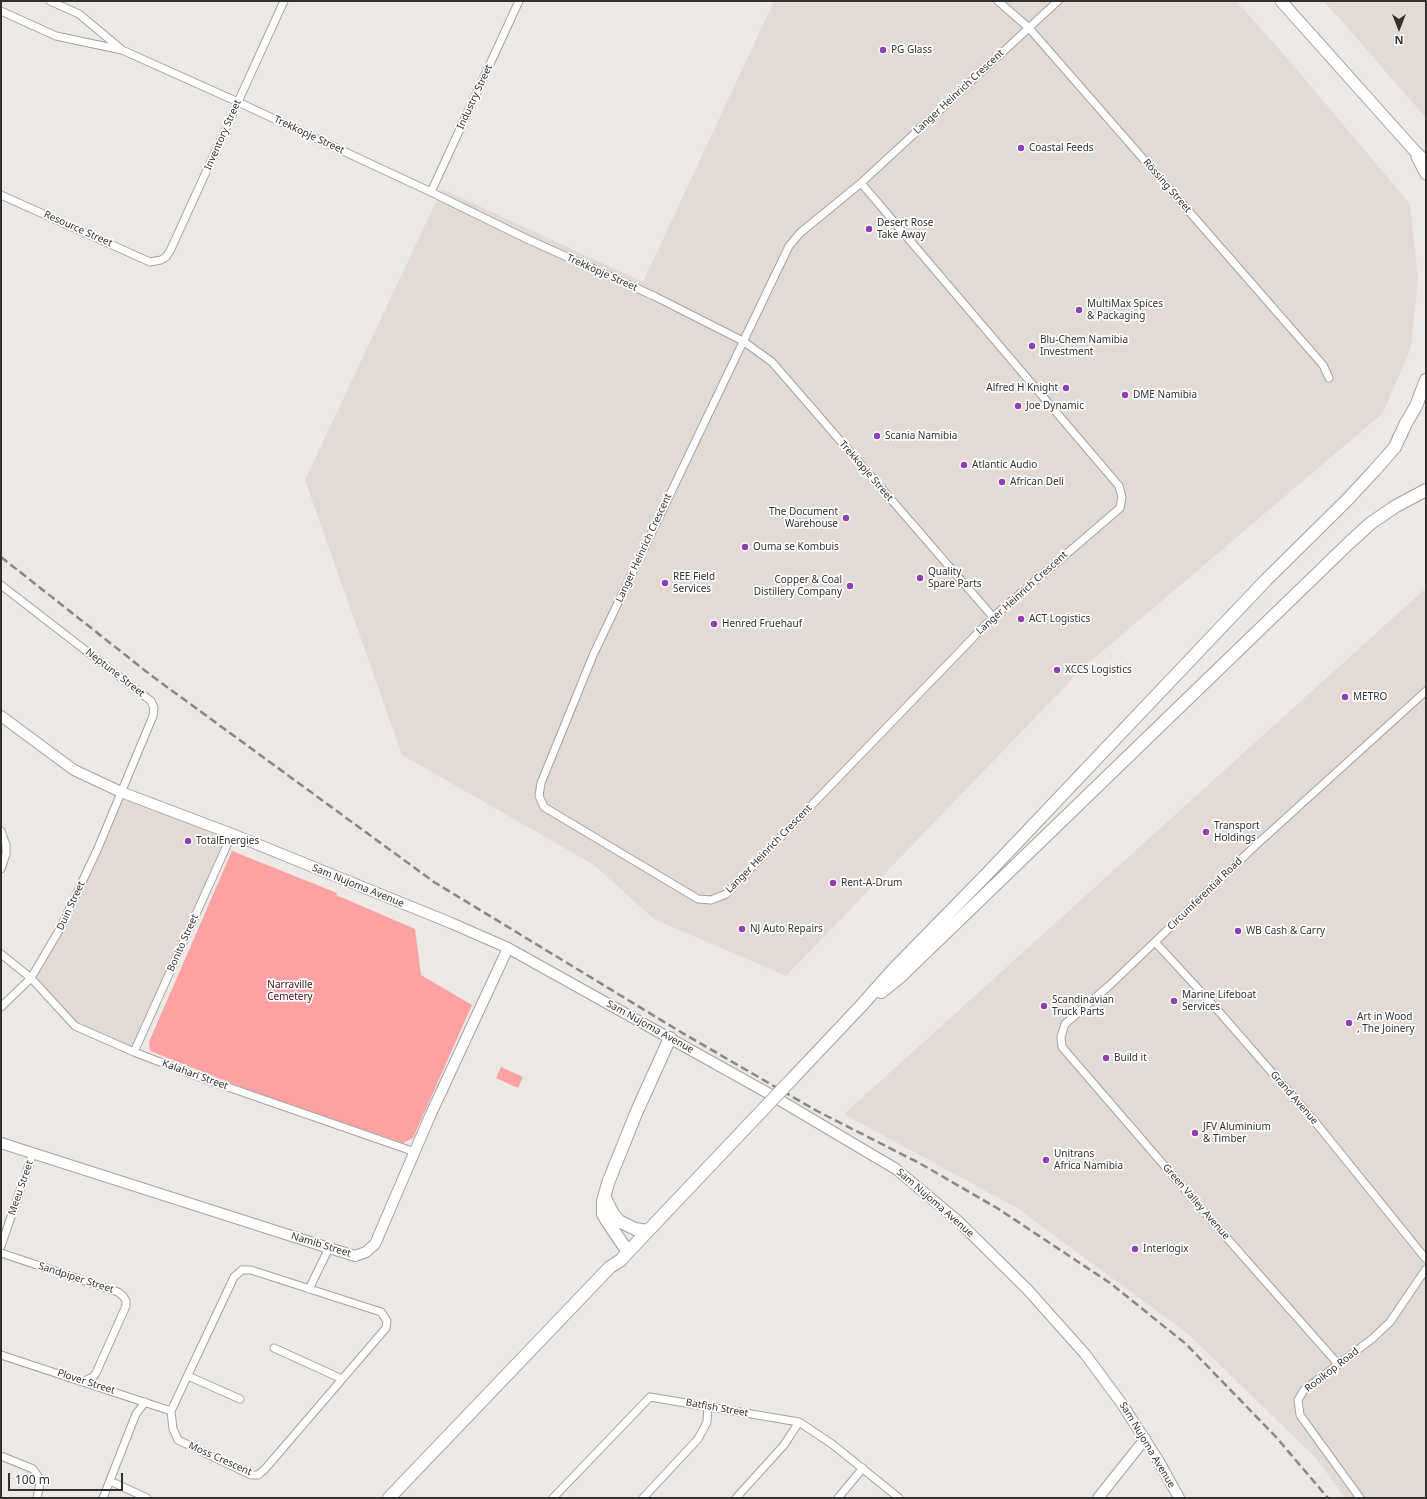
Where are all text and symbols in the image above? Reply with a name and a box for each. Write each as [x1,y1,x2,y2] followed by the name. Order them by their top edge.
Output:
[1379,8,1419,48] north arrow
[1395,33,1403,48] text: N
[891,44,932,56] place label: PG Glass
[878,45,888,55] marker: PG Glass
[912,47,1006,137] street label: Langer Heinrich Crescent
[455,63,495,131] street label: Industry Street
[202,98,244,172] street label: Inventory Street
[272,113,346,157] street label: Trekkopje Street
[1029,142,1094,154] place label: Coastal Feeds
[1016,143,1026,153] marker: Coastal Feeds
[1140,157,1194,215] street label: Rössing Street
[42,209,114,249] street label: Resource Street
[877,217,933,240] place label: Desert Rose Take Away
[864,224,874,234] marker: Desert Rose Take Away
[565,252,639,294] street label: Trekkopje Street
[1087,298,1163,322] place label: MultiMax Spices & Packaging
[1074,305,1084,315] marker: MultiMax Spices & Packaging
[1040,334,1128,358] place label: Blu-Chem Namibia Investment
[1027,341,1037,351] marker: Blu-Chem Namibia Investment
[986,382,1058,394] place label: Alfred H Knight
[1061,383,1071,393] marker: Alfred H Knight
[1133,389,1197,401] place label: DME Namibia
[1120,390,1130,400] marker: DME Namibia
[1026,400,1084,412] place label: Joe Dynamic
[1013,401,1023,411] marker: Joe Dynamic
[885,430,957,442] place label: Scania Namibia
[872,431,882,441] marker: Scania Namibia
[836,438,896,504] street label: Trekkopje Street
[972,459,1037,471] place label: Atlantic Audio
[959,460,969,470] marker: Atlantic Audio
[1010,476,1064,488] place label: African Deli
[997,477,1007,487] marker: African Deli
[614,492,674,604] street label: Langer Heinrich Crescent
[769,506,838,530] place label: The Document Warehouse
[841,513,851,523] marker: The Document Warehouse
[753,541,839,553] place label: Ouma se Kombuis
[740,542,750,552] marker: Ouma se Kombuis
[974,549,1070,637] street label: Langer Heinrich Crescent
[928,566,982,590] place label: Quality Spare Parts
[673,571,715,594] place label: REE Field Services
[915,573,925,583] marker: Quality Spare Parts
[754,574,842,598] place label: Copper & Coal Distillery Company
[660,578,670,588] marker: REE Field Services
[845,581,855,591] marker: Copper & Coal Distillery Company
[1029,613,1090,625] place label: ACT Logistics
[1016,614,1026,624] marker: ACT Logistics
[722,618,802,630] place label: Henred Fruehauf
[709,619,719,629] marker: Henred Fruehauf
[83,646,147,700] street label: Neptune Street
[1065,664,1132,676] place label: XCCS Logistics
[1052,665,1062,675] marker: XCCS Logistics
[1353,691,1387,703] place label: METRO
[1340,692,1350,702] marker: METRO
[724,802,814,896] street label: Langer Heinrich Crescent
[1214,820,1260,844] place label: Transport Holdings
[1201,827,1211,837] marker: Transport Holdings
[196,835,259,847] place label: TotalEnergies
[183,836,193,846] marker: TotalEnergies
[1165,855,1245,933] street label: Circumferential Road
[310,862,406,910] street label: Sam Nujoma Avenue
[841,877,902,889] place label: Rent-A-Drum
[828,878,838,888] marker: Rent-A-Drum
[54,880,88,932] street label: Duin Street
[165,912,201,974] street label: Bonito Street
[750,923,823,935] place label: NJ Auto Repairs
[737,924,747,934] marker: NJ Auto Repairs
[1246,925,1325,937] place label: WB Cash & Carry
[1233,926,1243,936] marker: WB Cash & Carry
[267,979,313,1002] park label: Narraville Cemetery
[1182,989,1256,1012] place label: Marine Lifeboat Services
[1052,994,1114,1018] place label: Scandinavian Truck Parts
[1169,996,1179,1006] marker: Marine Lifeboat Services
[604,998,696,1056] street label: Sam Nujoma Avenue
[1039,1001,1049,1011] marker: Scandinavian Truck Parts
[1357,1011,1415,1034] place label: Art in Wood , The Joinery
[1344,1018,1354,1028] marker: Art in Wood , The Joinery
[1114,1052,1147,1064] place label: Build it
[1101,1053,1111,1063] marker: Build it
[161,1058,229,1092] street label: Kalahari Street
[1268,1069,1320,1127] street label: Grand Avenue
[1203,1121,1271,1144] place label: JFV Aluminium & Timber
[1190,1128,1200,1138] marker: JFV Aluminium & Timber
[1054,1148,1123,1172] place label: Unitrans Africa Namibia
[1041,1155,1051,1165] marker: Unitrans Africa Namibia
[6,1159,36,1217] street label: Meeu Street
[1160,1162,1232,1242] street label: Green Valley Avenue
[894,1166,976,1240] street label: Sam Nujoma Avenue
[290,1230,352,1260] street label: Namib Street
[1143,1243,1189,1255] place label: Interlogix
[1130,1244,1140,1254] marker: Interlogix
[37,1260,115,1296] street label: Sandpiper Street
[1303,1345,1361,1395] street label: Rooikop Road
[56,1367,116,1397] street label: Plover Street
[685,1397,749,1419] street label: Batfish Street
[1117,1400,1177,1490] street label: Sam Nujoma Avenue
[186,1440,254,1478] street label: Moss Crescent
[10,1465,125,1491] scale bar
[15,1471,50,1488] text: 100 m

